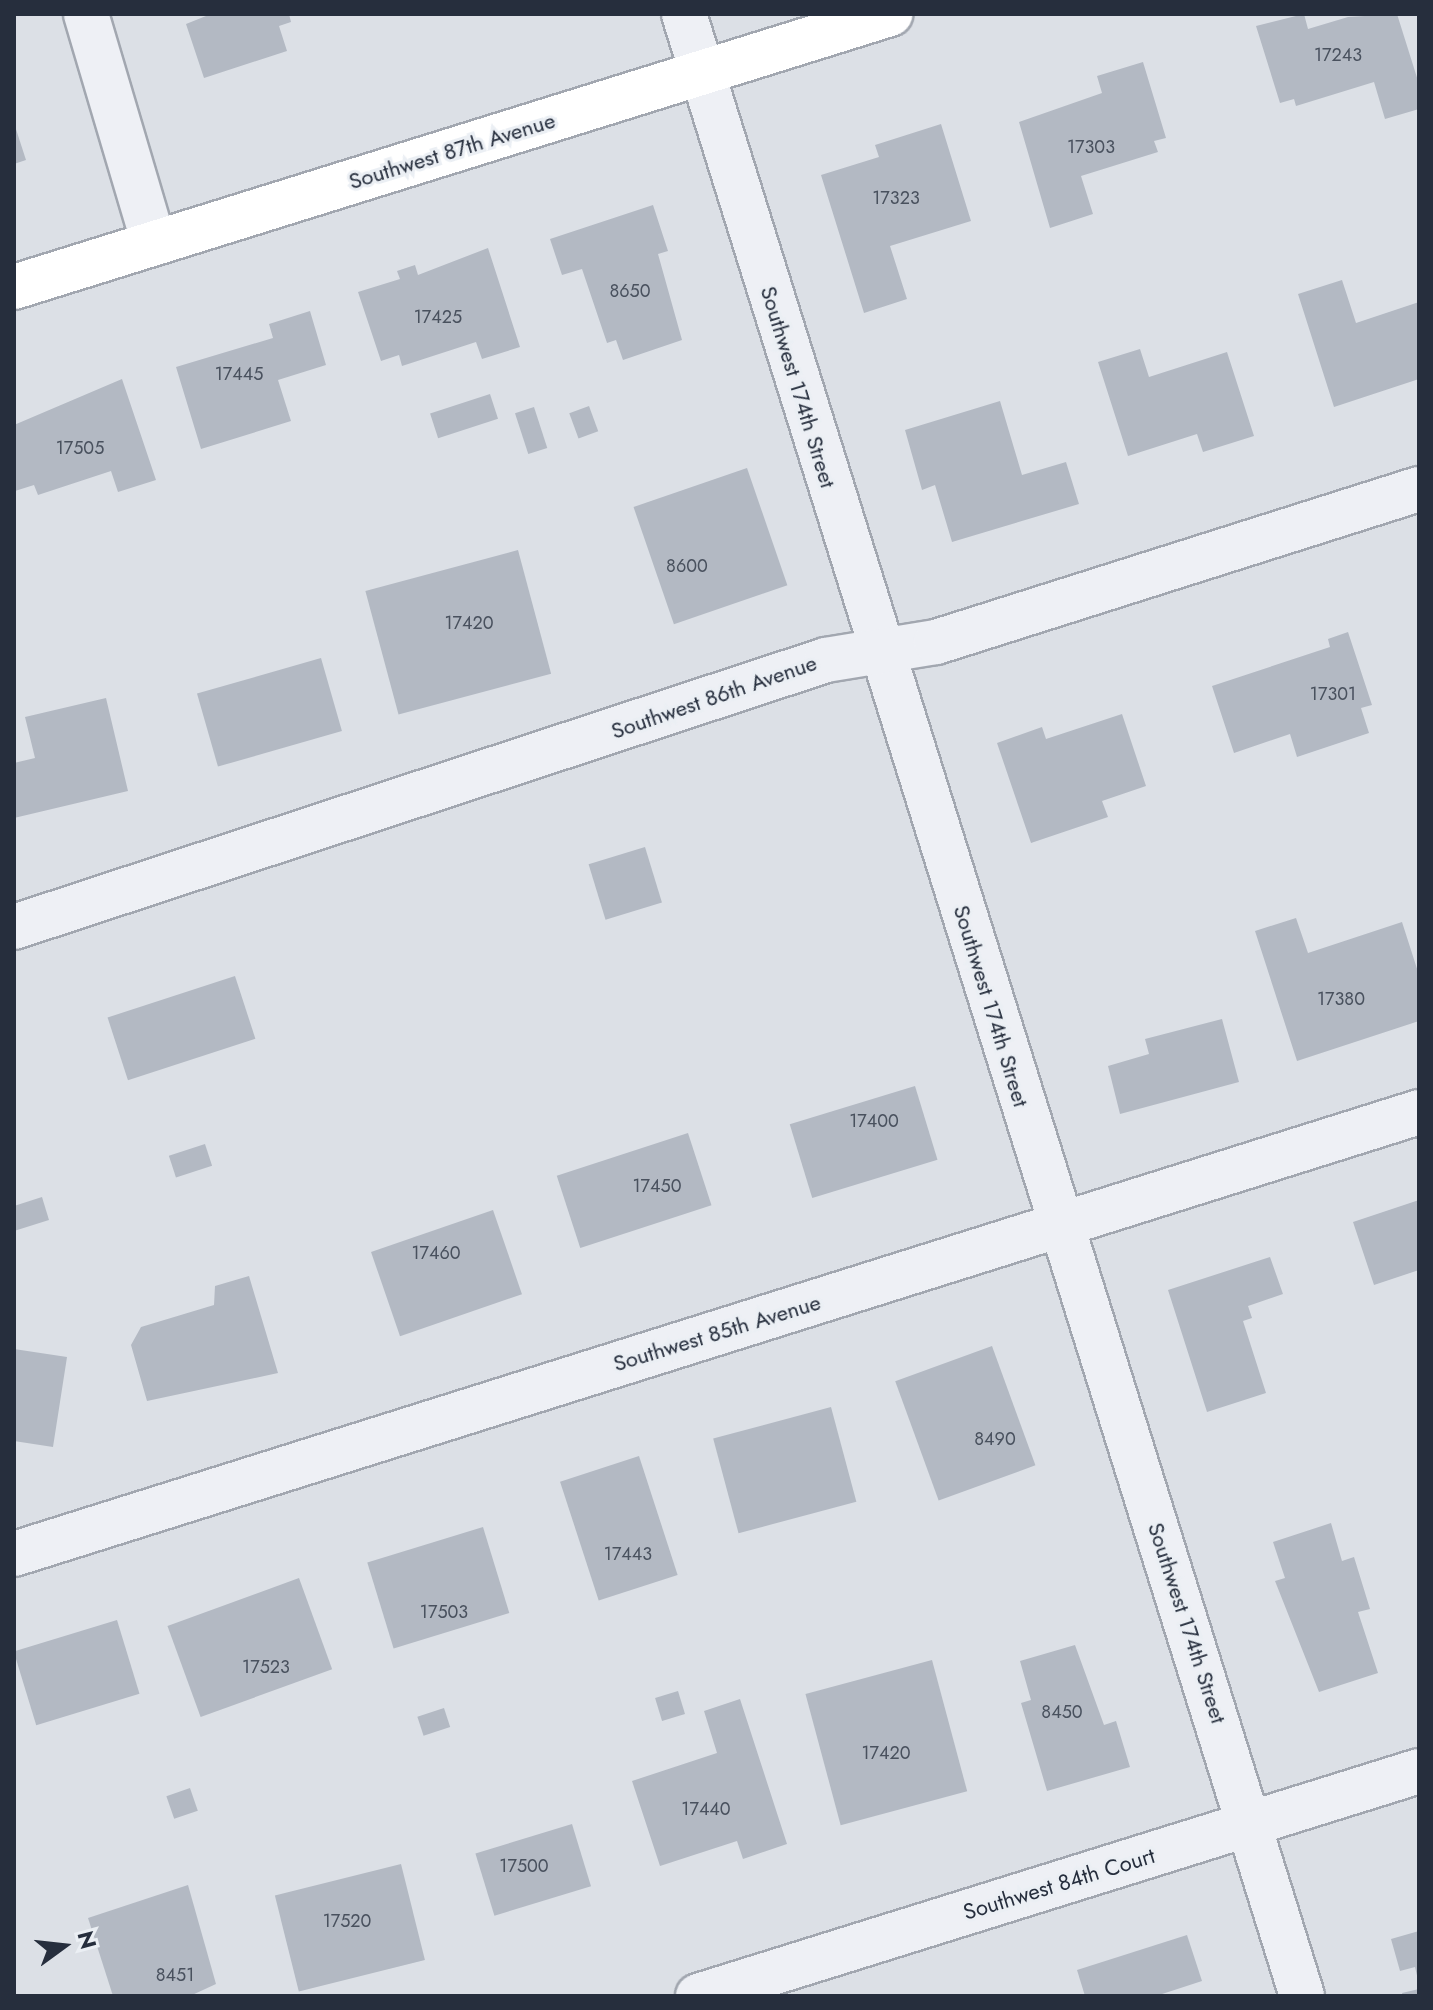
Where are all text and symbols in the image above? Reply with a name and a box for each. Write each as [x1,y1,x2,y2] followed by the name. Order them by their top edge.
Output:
[1314,44,1362,66] house number: 17243
[346,107,558,195] street label: Southwest 87th Avenue
[1067,136,1115,158] house number: 17303
[872,187,920,209] house number: 17323
[609,280,651,302] house number: 8650
[755,283,841,491] street label: Southwest 174th Street
[414,306,462,328] house number: 17425
[215,363,263,385] house number: 17445
[56,437,104,459] house number: 17505
[666,555,708,577] house number: 8600
[444,612,494,634] house number: 17420
[608,649,820,745] street label: Southwest 86th Avenue
[1310,683,1356,705] house number: 17301
[948,902,1034,1110] street label: Southwest 174th Street
[1317,988,1365,1010] house number: 17380
[849,1110,899,1132] house number: 17400
[633,1175,681,1197] house number: 17450
[411,1242,461,1264] house number: 17460
[610,1289,824,1377] street label: Southwest 85th Avenue
[974,1428,1016,1450] house number: 8490
[1142,1519,1232,1727] street label: Southwest 174th Street
[604,1543,652,1565] house number: 17443
[420,1601,468,1623] house number: 17503
[242,1656,290,1678] house number: 17523
[1041,1701,1083,1723] house number: 8450
[861,1742,911,1764] house number: 17420
[681,1798,731,1820] house number: 17440
[960,1842,1158,1926] street label: Southwest 84th Court
[499,1855,549,1877] house number: 17500
[24,1906,104,1986] north arrow
[323,1910,371,1932] house number: 17520
[69,1927,105,1952] text: N
[156,1964,194,1986] house number: 8451

